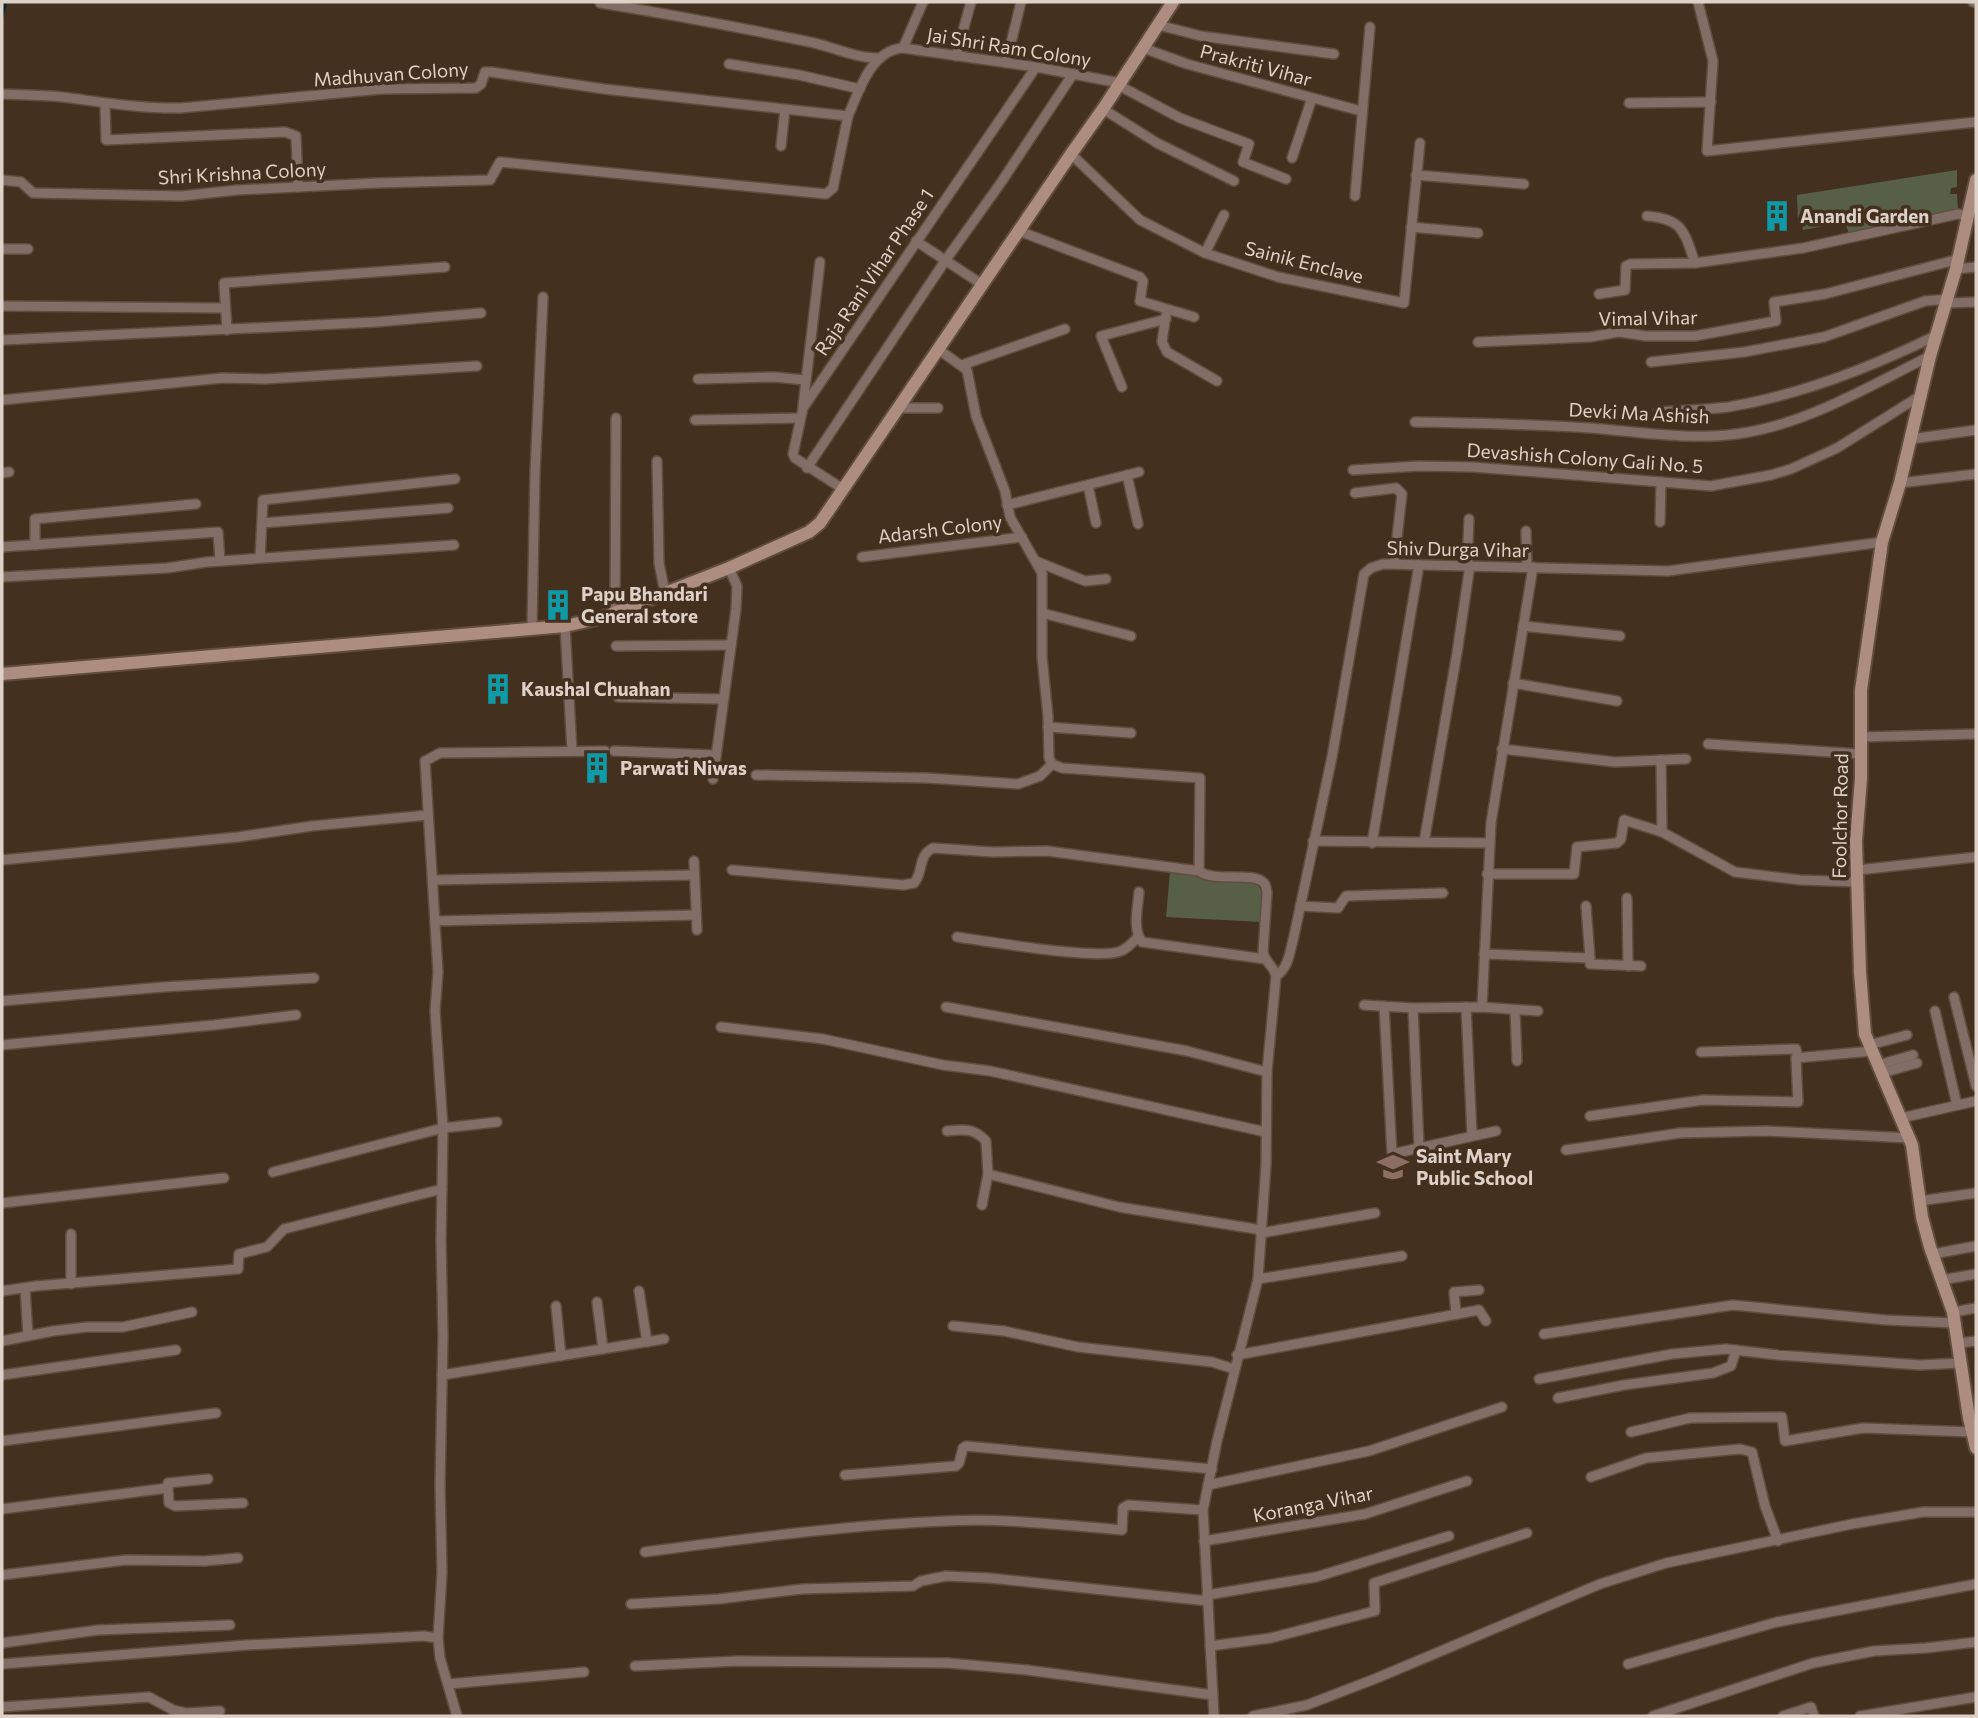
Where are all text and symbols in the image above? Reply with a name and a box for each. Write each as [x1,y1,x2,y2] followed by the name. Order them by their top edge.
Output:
[925,22,1093,71] street label: Jai Shri Ram Colony
[1198,39,1315,91] street label: Prakriti Vihar
[313,57,469,90] street label: Madhuvan Colony
[157,157,327,188] street label: Shri Krishna Colony
[809,184,938,359] street label: Raja Rani Vihar Phase 1
[1760,199,1794,233] building icon: Anandi Garden
[1800,204,1929,227] place label: Anandi Garden
[1243,236,1366,287] street label: Sainik Enclave
[1598,305,1698,330] street label: Vimal Vihar
[1568,397,1710,428] street label: Devki Ma Ashish
[1466,438,1704,477] street label: Devashish Colony Gali No. 5
[876,509,1004,548] street label: Adarsh Colony
[1387,536,1530,561] street label: Shiv Durga Vihar
[581,582,708,627] place label: Papu Bhandari General store
[541,588,575,622] building icon: Papu Bhandari General store
[481,672,515,706] building icon: Kaushal Chuahan
[521,677,671,700] place label: Kaushal Chuahan
[580,751,614,785] building icon: Parwati Niwas
[1827,753,1852,879] street label: Foolchor Road
[620,756,747,779] place label: Parwati Niwas
[1416,1144,1533,1189] place label: Saint Mary Public School
[1376,1150,1410,1184] school or university icon: Saint Mary Public School
[1251,1481,1375,1526] street label: Koranga Vihar

